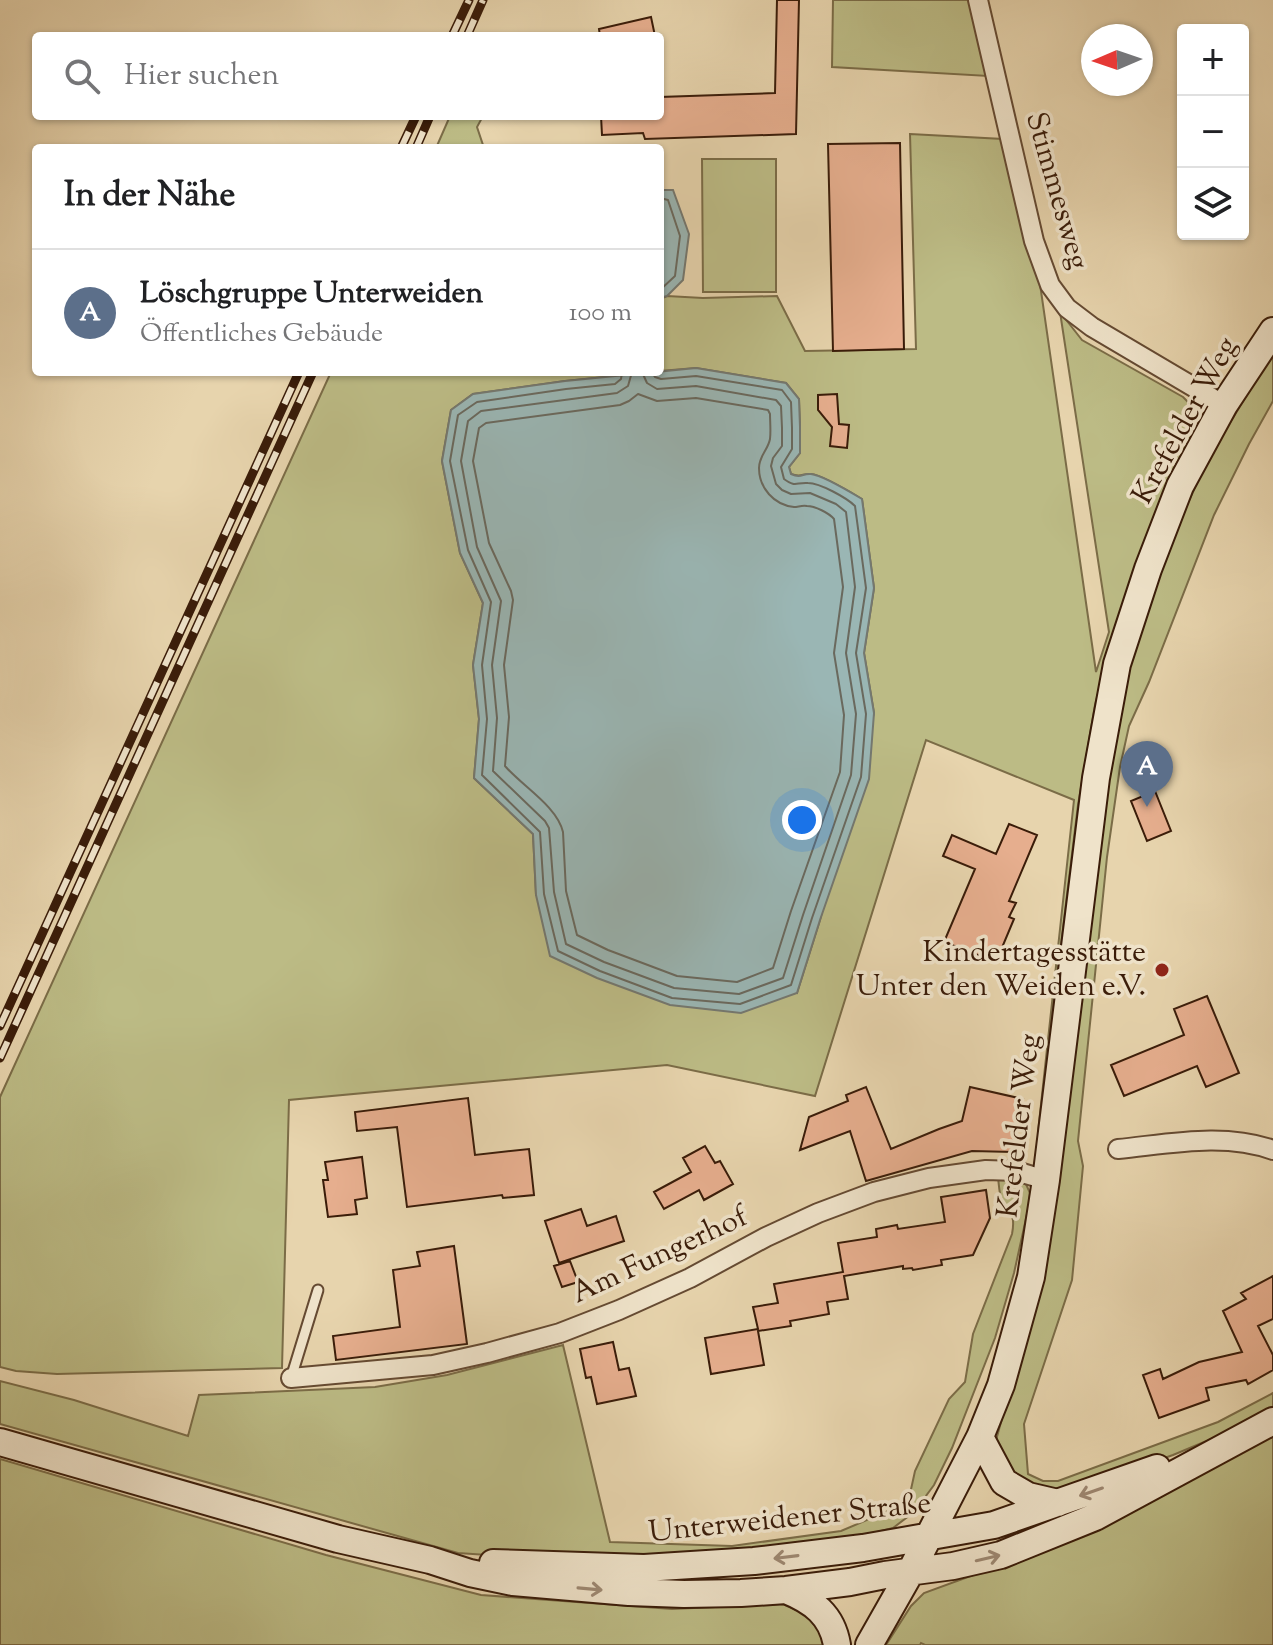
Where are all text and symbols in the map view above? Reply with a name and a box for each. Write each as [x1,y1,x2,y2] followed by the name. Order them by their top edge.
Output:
[1081,24,1153,96] north arrow
[1177,24,1249,240] map controls
[1177,24,1249,96] button: +
[32,32,664,120] search box
[60,54,104,98] icon: search
[124,55,279,98] text: Hier suchen
[1177,96,1249,168] button: −
[1013,107,1099,275] street label: Stimmesweg
[1177,168,1249,240] button: layers
[64,172,235,221] text: In der Nähe
[140,273,483,316] text: Löschgruppe Unterweiden
[79,295,101,332] text: A
[569,295,632,332] text: 100 m
[140,316,383,353] text: Öffentliches Gebäude
[1122,330,1250,512] street label: Krefelder Weg
[1121,741,1173,807] pin: A
[782,800,822,840] your location
[856,932,1146,1009] place label: Kindertagesstätte Unter den Weiden e.V.
[1153,961,1171,979] marker: Kindertagesstätte Unter den Weiden e.V.
[987,1031,1053,1221] street label: Krefelder Weg
[565,1196,757,1316] street label: Am Fungerhof
[647,1483,933,1555] street label: Unterweidener Straße
[1079,1485,1104,1500] one-way arrow
[773,1550,800,1565] one-way arrow
[974,1550,1000,1565] one-way arrow
[576,1581,603,1596] one-way arrow

